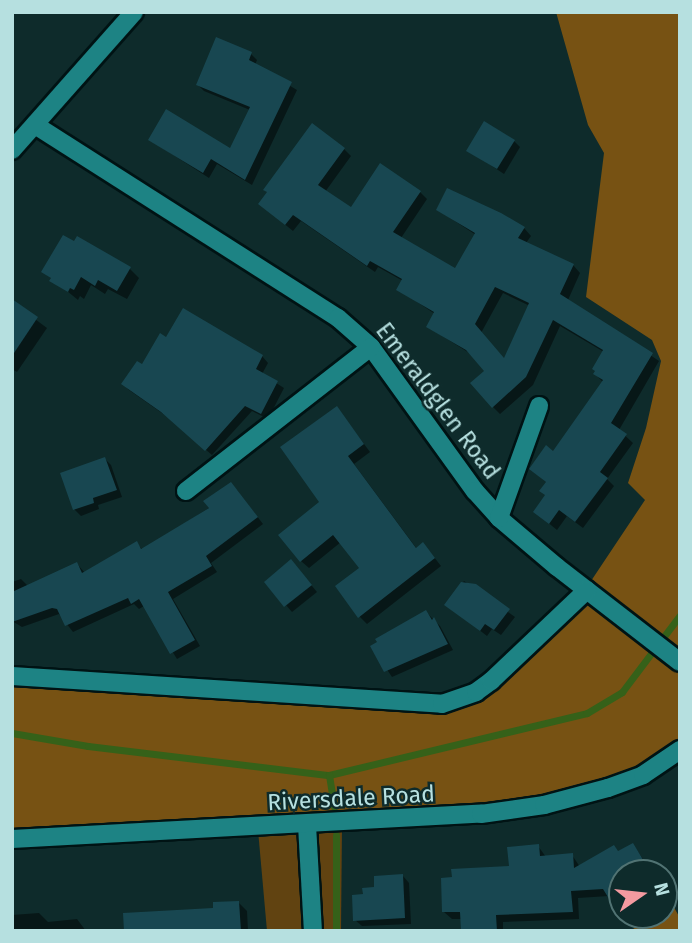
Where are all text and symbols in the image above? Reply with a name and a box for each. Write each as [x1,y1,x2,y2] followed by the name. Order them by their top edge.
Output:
[370,317,506,485] street label: Emeraldglen Road
[267,780,435,816] street label: Riversdale Road
[608,859,678,929] north arrow
[649,880,675,898] text: N

